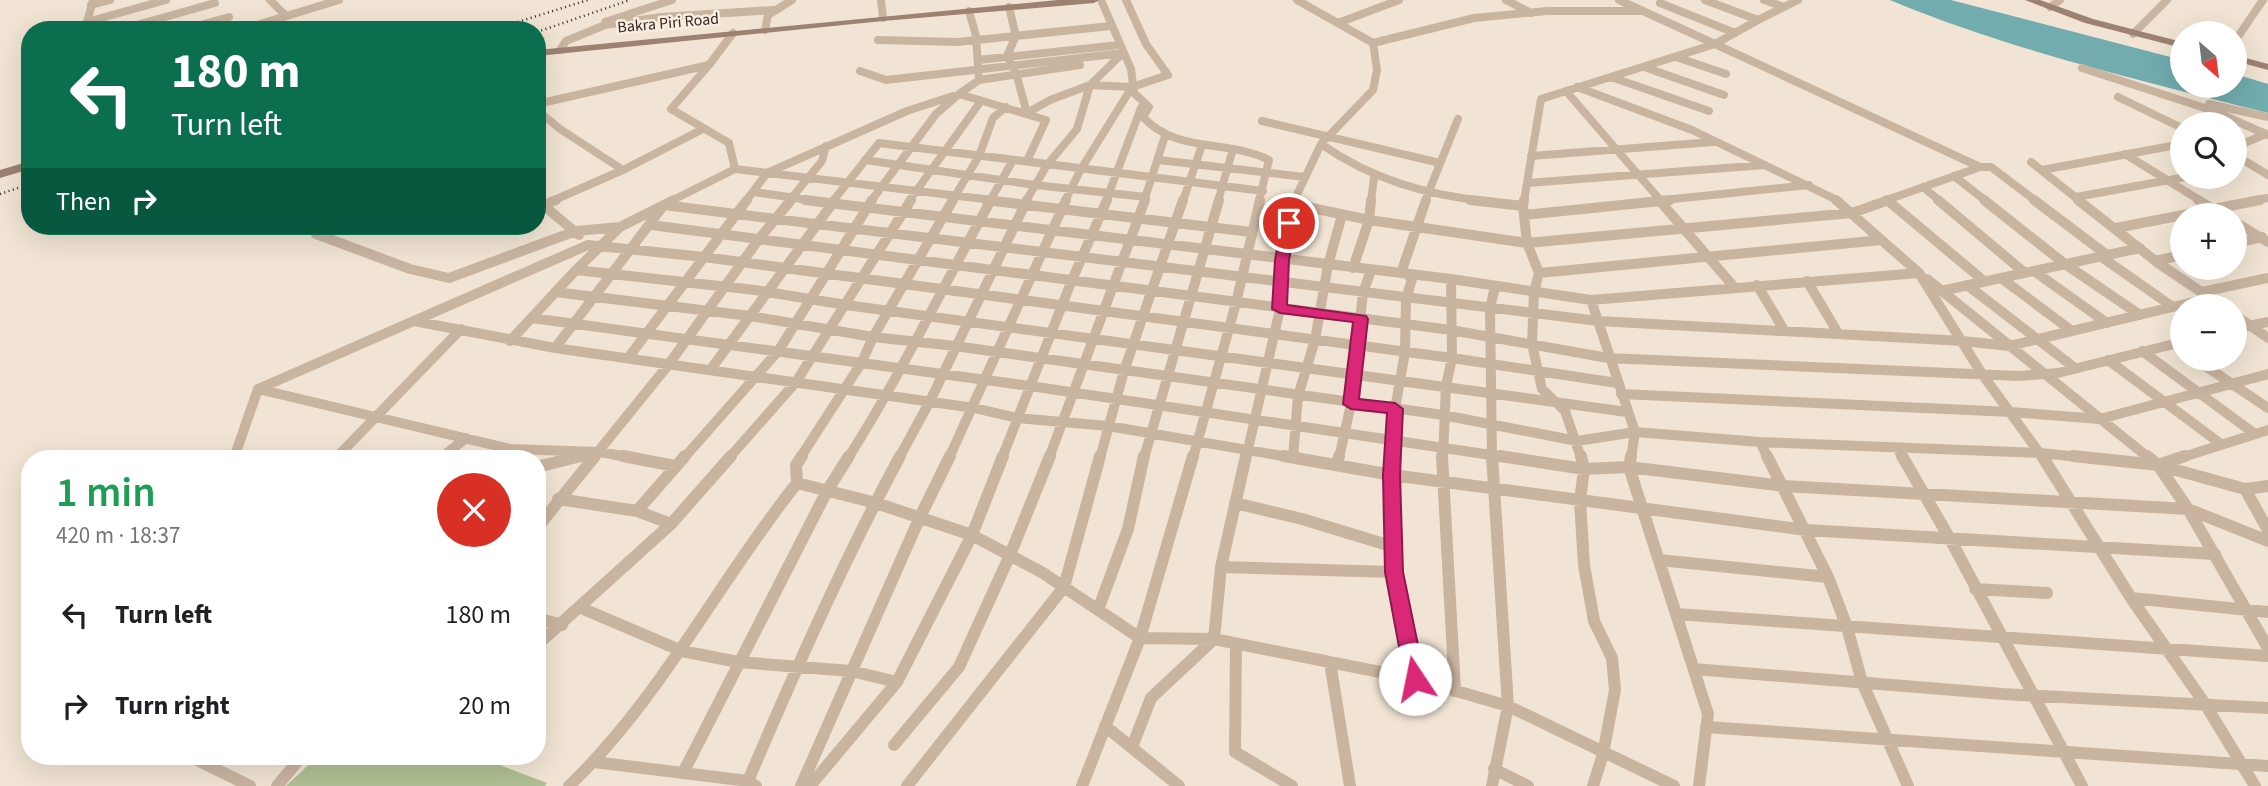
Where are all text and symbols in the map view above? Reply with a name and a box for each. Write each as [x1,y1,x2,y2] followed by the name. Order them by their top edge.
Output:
[616,8,720,38] street label: Bakra Piri Road
[2170,21,2247,98] north arrow
[2170,21,2247,371] map controls
[171,37,300,107] text: 180 m
[56,49,147,140] icon: left
[171,102,282,148] text: Turn left
[2170,112,2247,189] button: search
[125,182,163,220] icon: right
[56,183,111,220] text: Then
[1259,193,1319,253] pin
[2170,203,2247,280] button: +
[1270,204,1308,242] icon: arrive
[2170,294,2247,371] button: −
[56,463,156,523] text: 1 min
[437,473,511,547] button: close
[56,519,180,552] text: 420 m · 18:37
[56,596,94,634] icon: left
[115,596,212,633] text: Turn left
[445,596,511,633] text: 180 m
[1378,642,1452,716] position arrow
[56,687,94,725] icon: right
[115,687,230,724] text: Turn right
[458,687,511,724] text: 20 m

